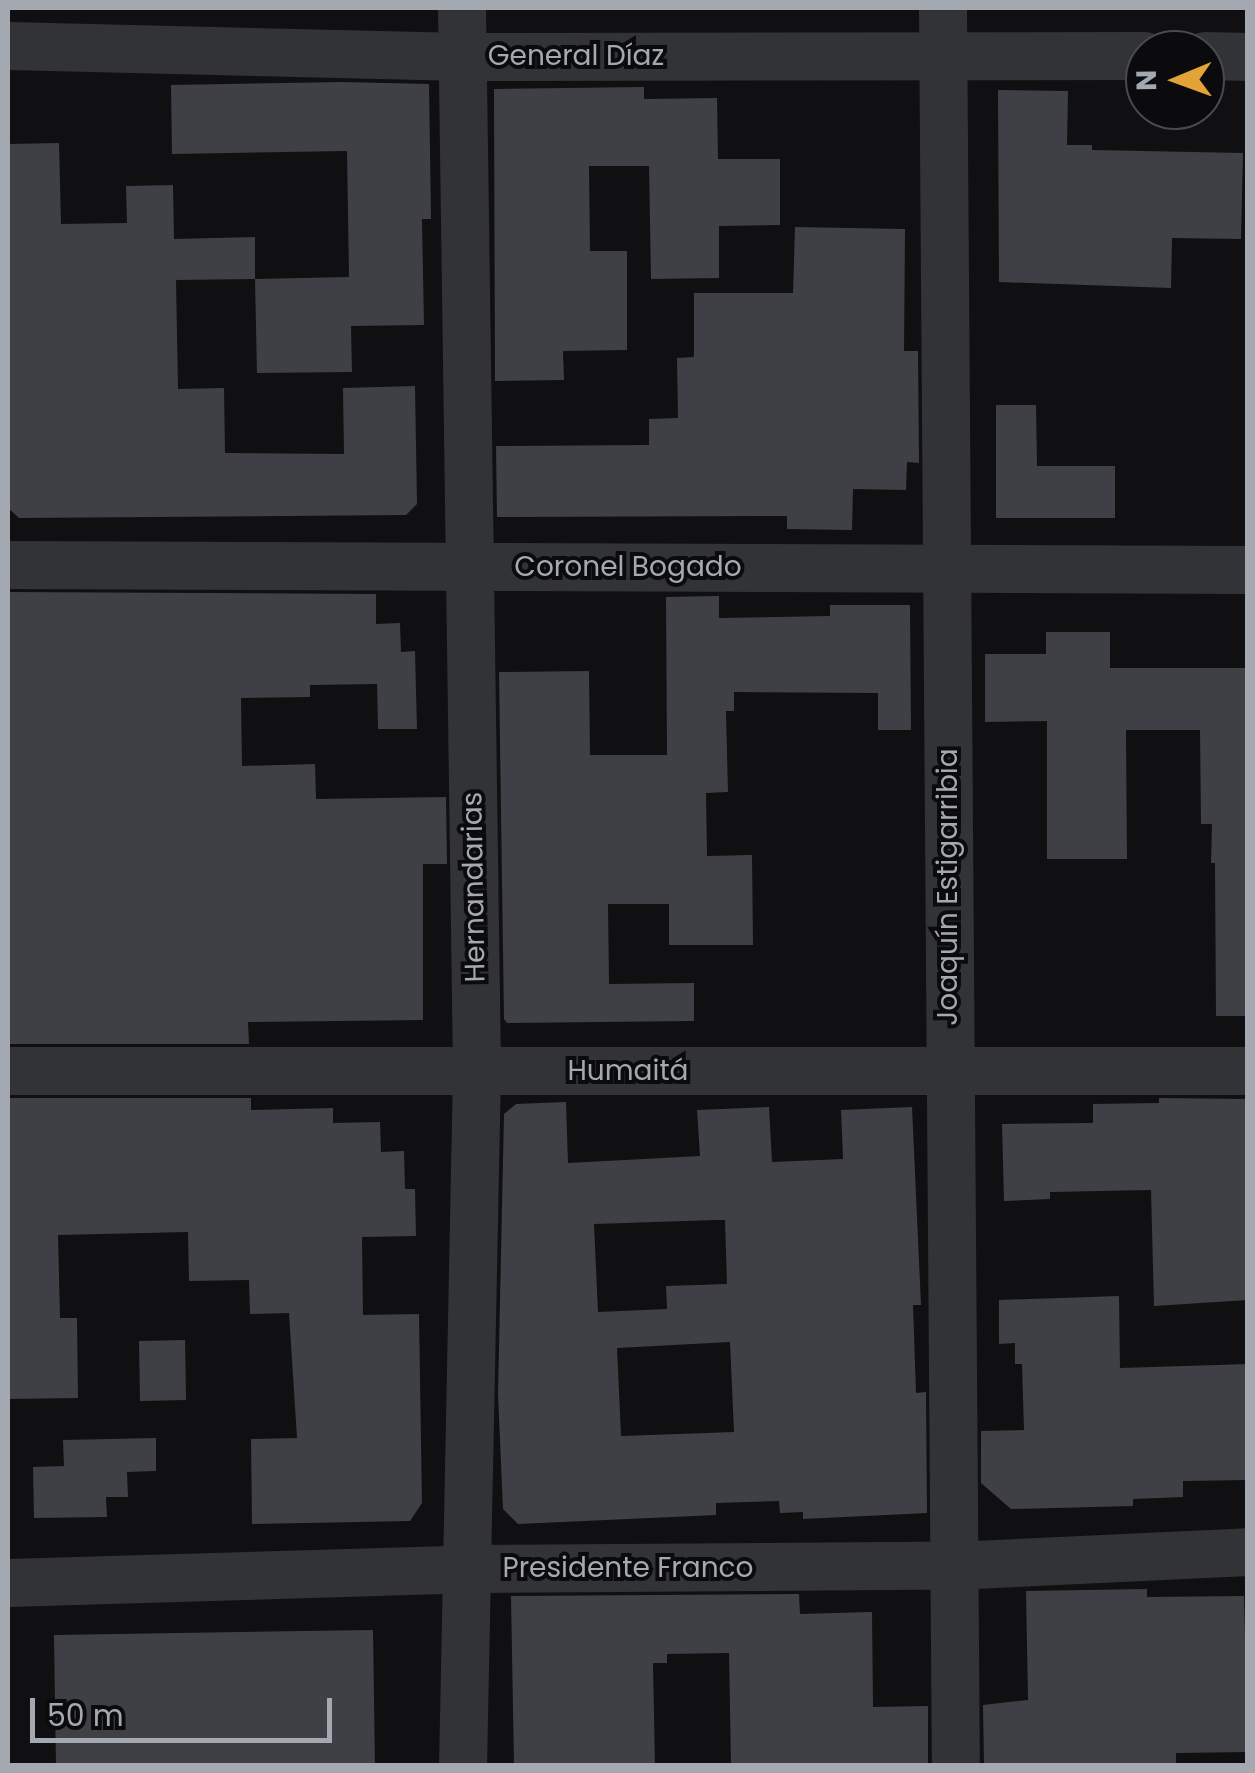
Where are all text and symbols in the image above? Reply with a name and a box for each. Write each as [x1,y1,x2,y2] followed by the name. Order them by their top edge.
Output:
[1125,30,1225,130] north arrow
[488,39,664,73] street label: General Díaz
[1127,70,1166,91] text: N
[514,550,742,584] street label: Coronel Bogado
[931,748,965,1026] street label: Joaquín Estigarribia
[456,791,492,983] street label: Hernandarias
[567,1054,689,1088] street label: Humaitá
[502,1551,754,1585] street label: Presidente Franco
[35,1678,338,1740] scale bar
[47,1694,124,1737] text: 50 m

